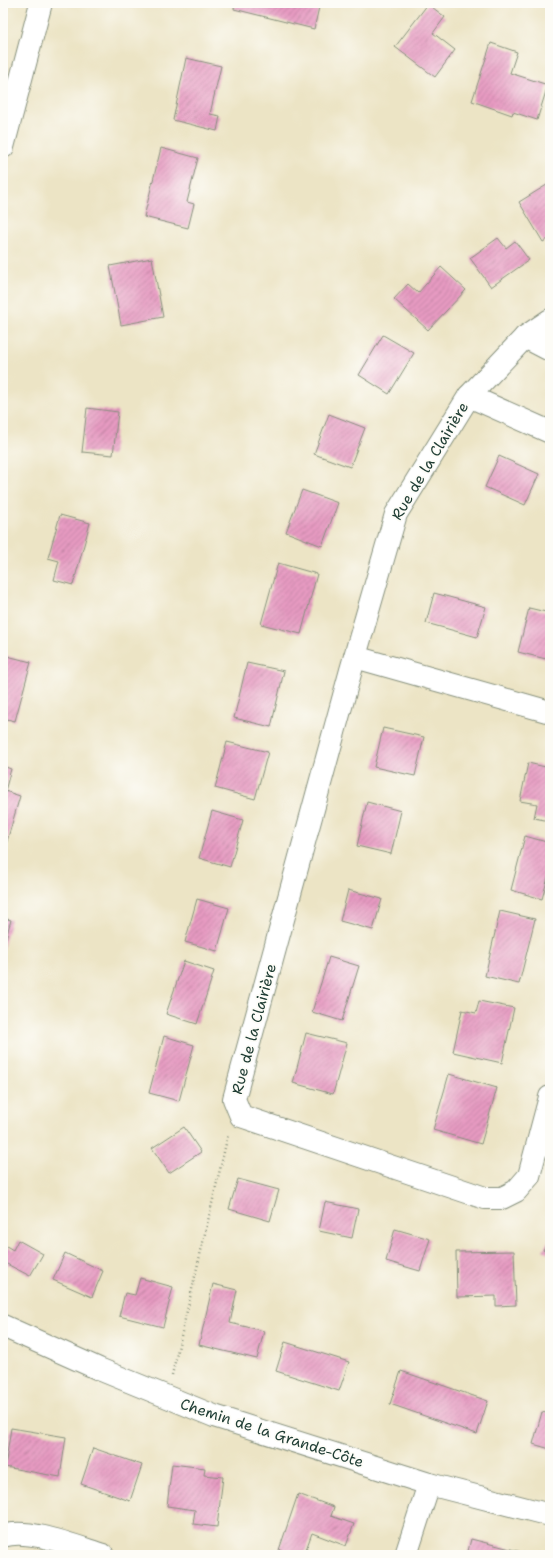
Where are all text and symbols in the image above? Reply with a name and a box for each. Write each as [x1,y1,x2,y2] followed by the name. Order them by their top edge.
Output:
[387,398,473,524] street label: Rue de la Clairière
[227,961,281,1097] street label: Rue de la Clairière
[178,1394,366,1472] street label: Chemin de la Grande-Côte

